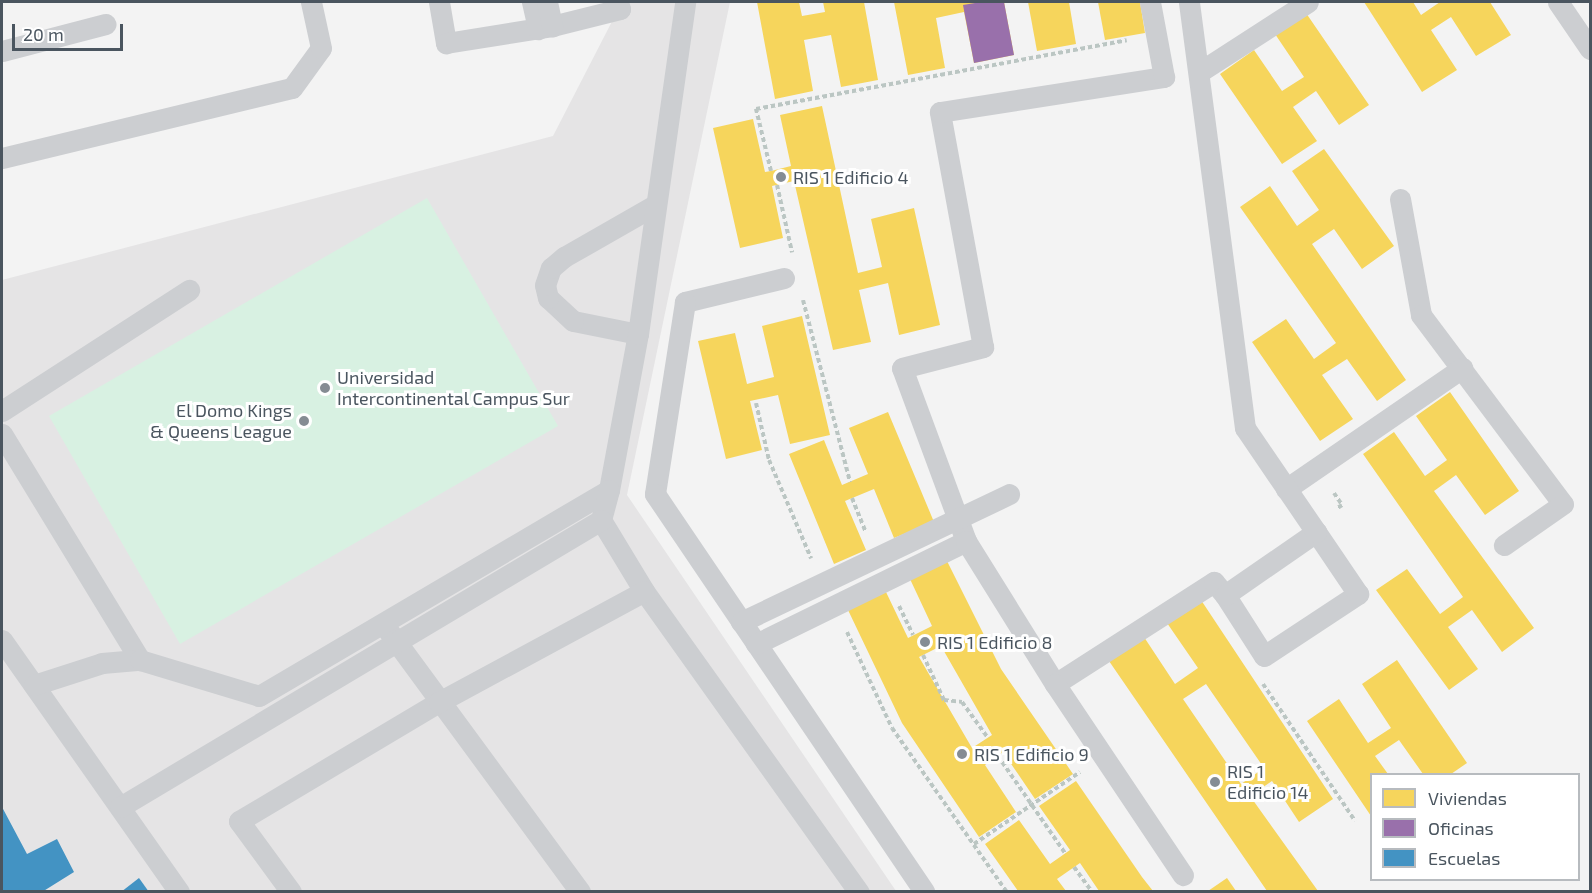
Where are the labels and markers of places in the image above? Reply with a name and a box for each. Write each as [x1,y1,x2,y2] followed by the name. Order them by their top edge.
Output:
[793,166,908,188] place label: RIS 1 Edificio 4
[774,170,788,184] marker: RIS 1 Edificio 4
[337,367,570,410] place label: Universidad Intercontinental Campus Sur
[318,381,332,395] marker: Universidad Intercontinental Campus Sur
[150,400,292,442] place label: El Domo Kings & Queens League
[297,414,311,428] marker: El Domo Kings & Queens League
[937,631,1052,653] place label: RIS 1 Edificio 8
[918,635,932,649] marker: RIS 1 Edificio 8
[974,743,1089,765] place label: RIS 1 Edificio 9
[955,747,969,761] marker: RIS 1 Edificio 9
[1227,761,1309,804] place label: RIS 1 Edificio 14
[1208,775,1222,789] marker: RIS 1 Edificio 14

